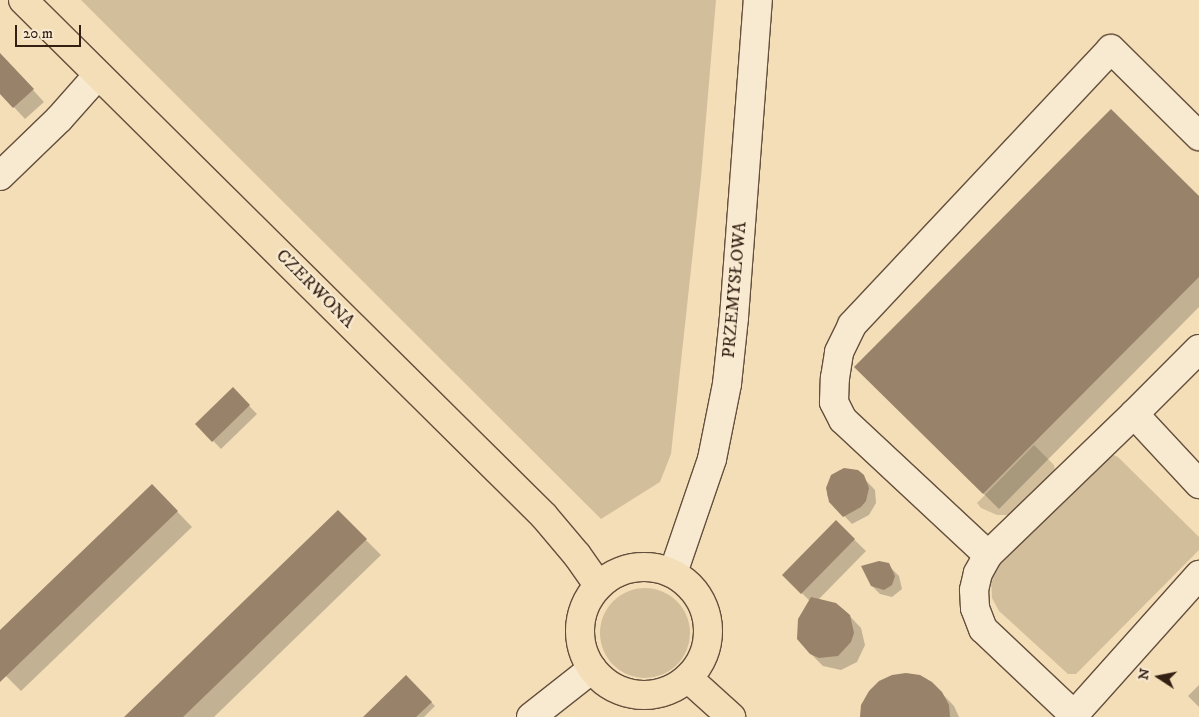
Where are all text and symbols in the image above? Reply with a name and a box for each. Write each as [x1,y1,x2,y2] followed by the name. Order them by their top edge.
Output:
[18,15,84,47] scale bar
[23,24,53,43] text: 20 m
[718,221,752,359] street label: PRZEMYSŁOWA
[271,245,359,333] street label: CZERWONA
[1134,652,1184,702] north arrow
[1134,667,1154,681] text: N

